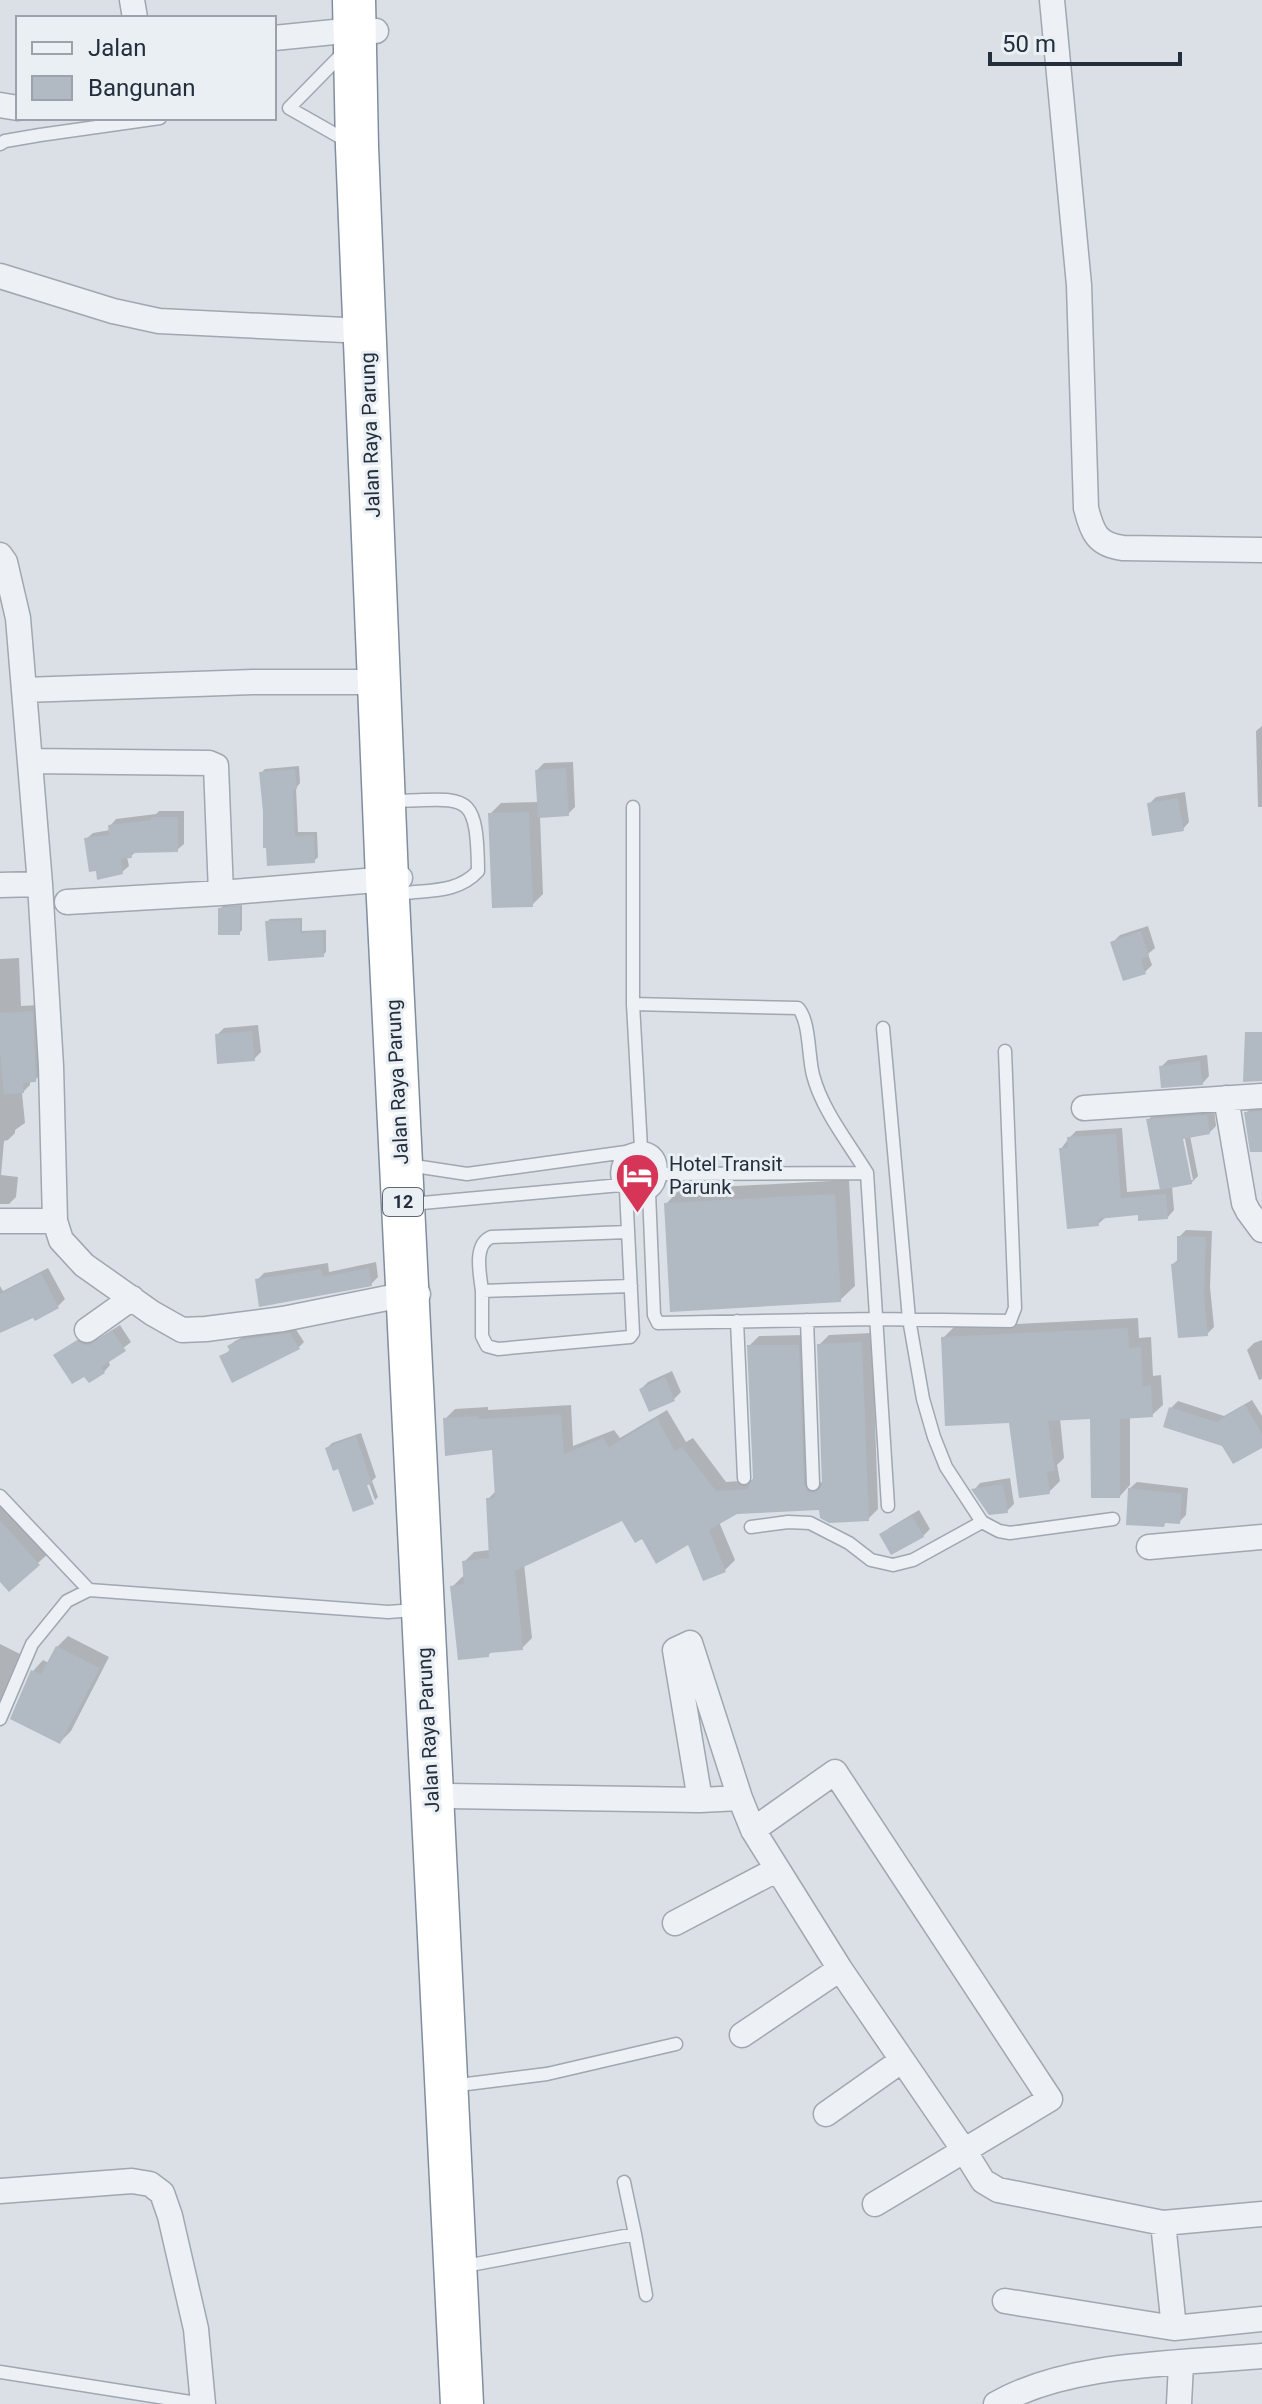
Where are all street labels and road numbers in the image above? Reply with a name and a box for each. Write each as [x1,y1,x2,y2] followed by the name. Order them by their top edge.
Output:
[355,352,385,518] street label: Jalan Raya Parung
[381,999,413,1165] street label: Jalan Raya Parung
[383,1188,423,1216] road number: 12
[412,1647,444,1813] street label: Jalan Raya Parung

